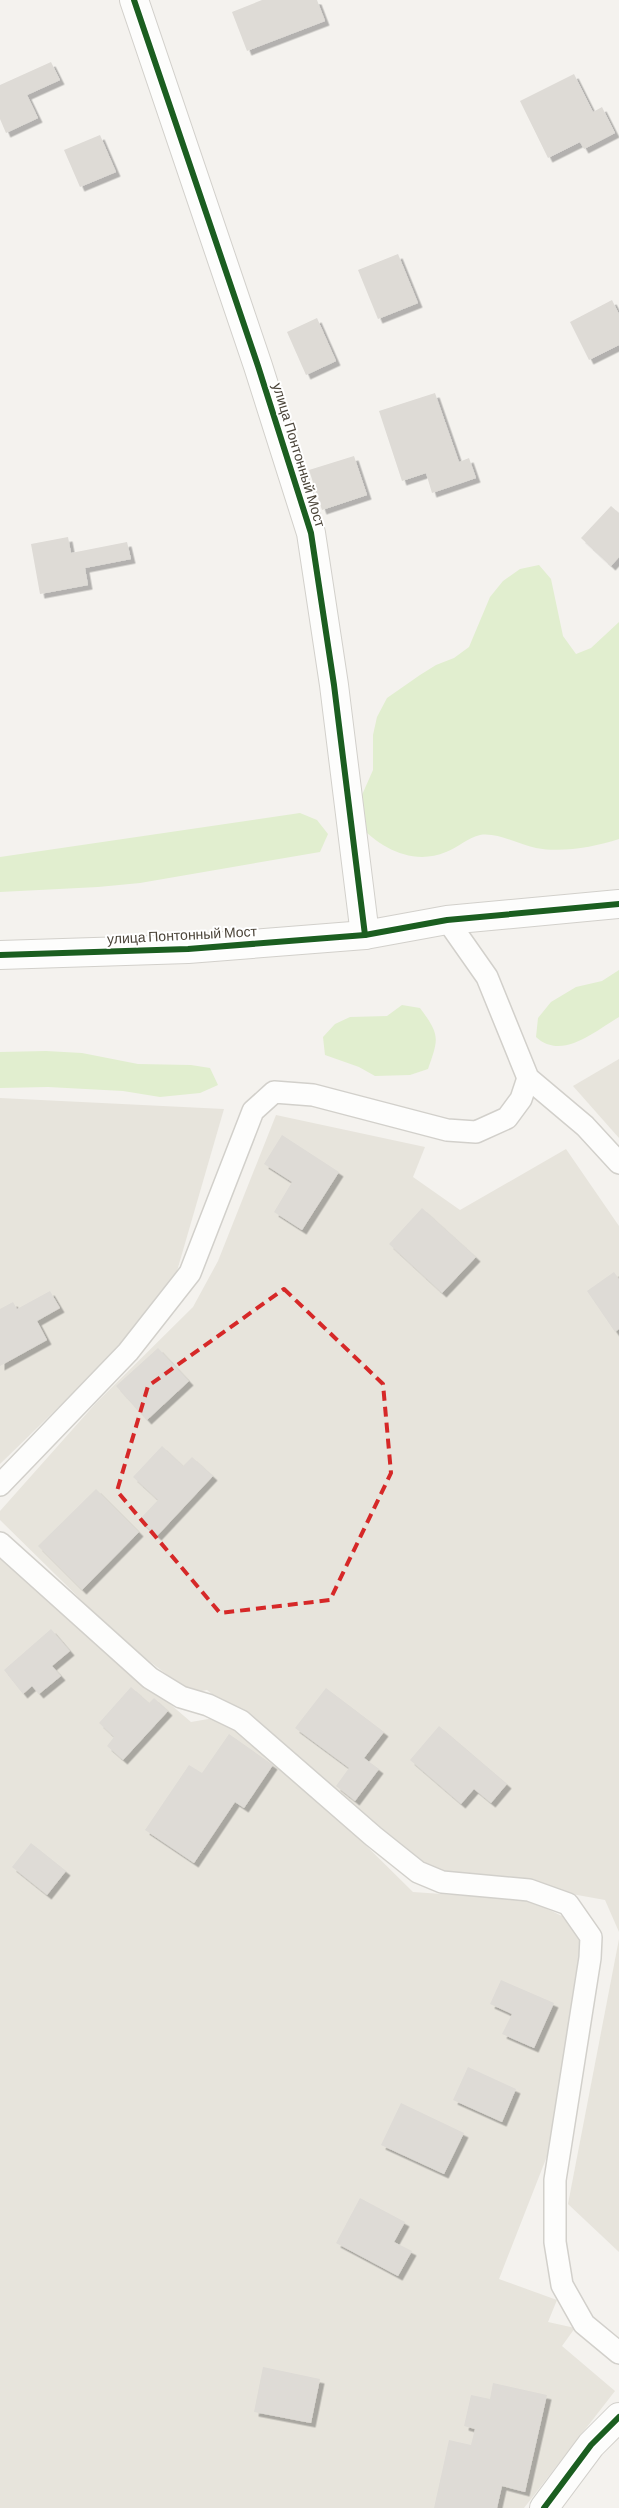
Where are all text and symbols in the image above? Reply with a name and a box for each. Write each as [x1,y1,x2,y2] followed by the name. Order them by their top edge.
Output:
[269,381,330,530] street label: улица Понтонный Мост
[107,922,258,947] street label: улица Понтонный Мост

